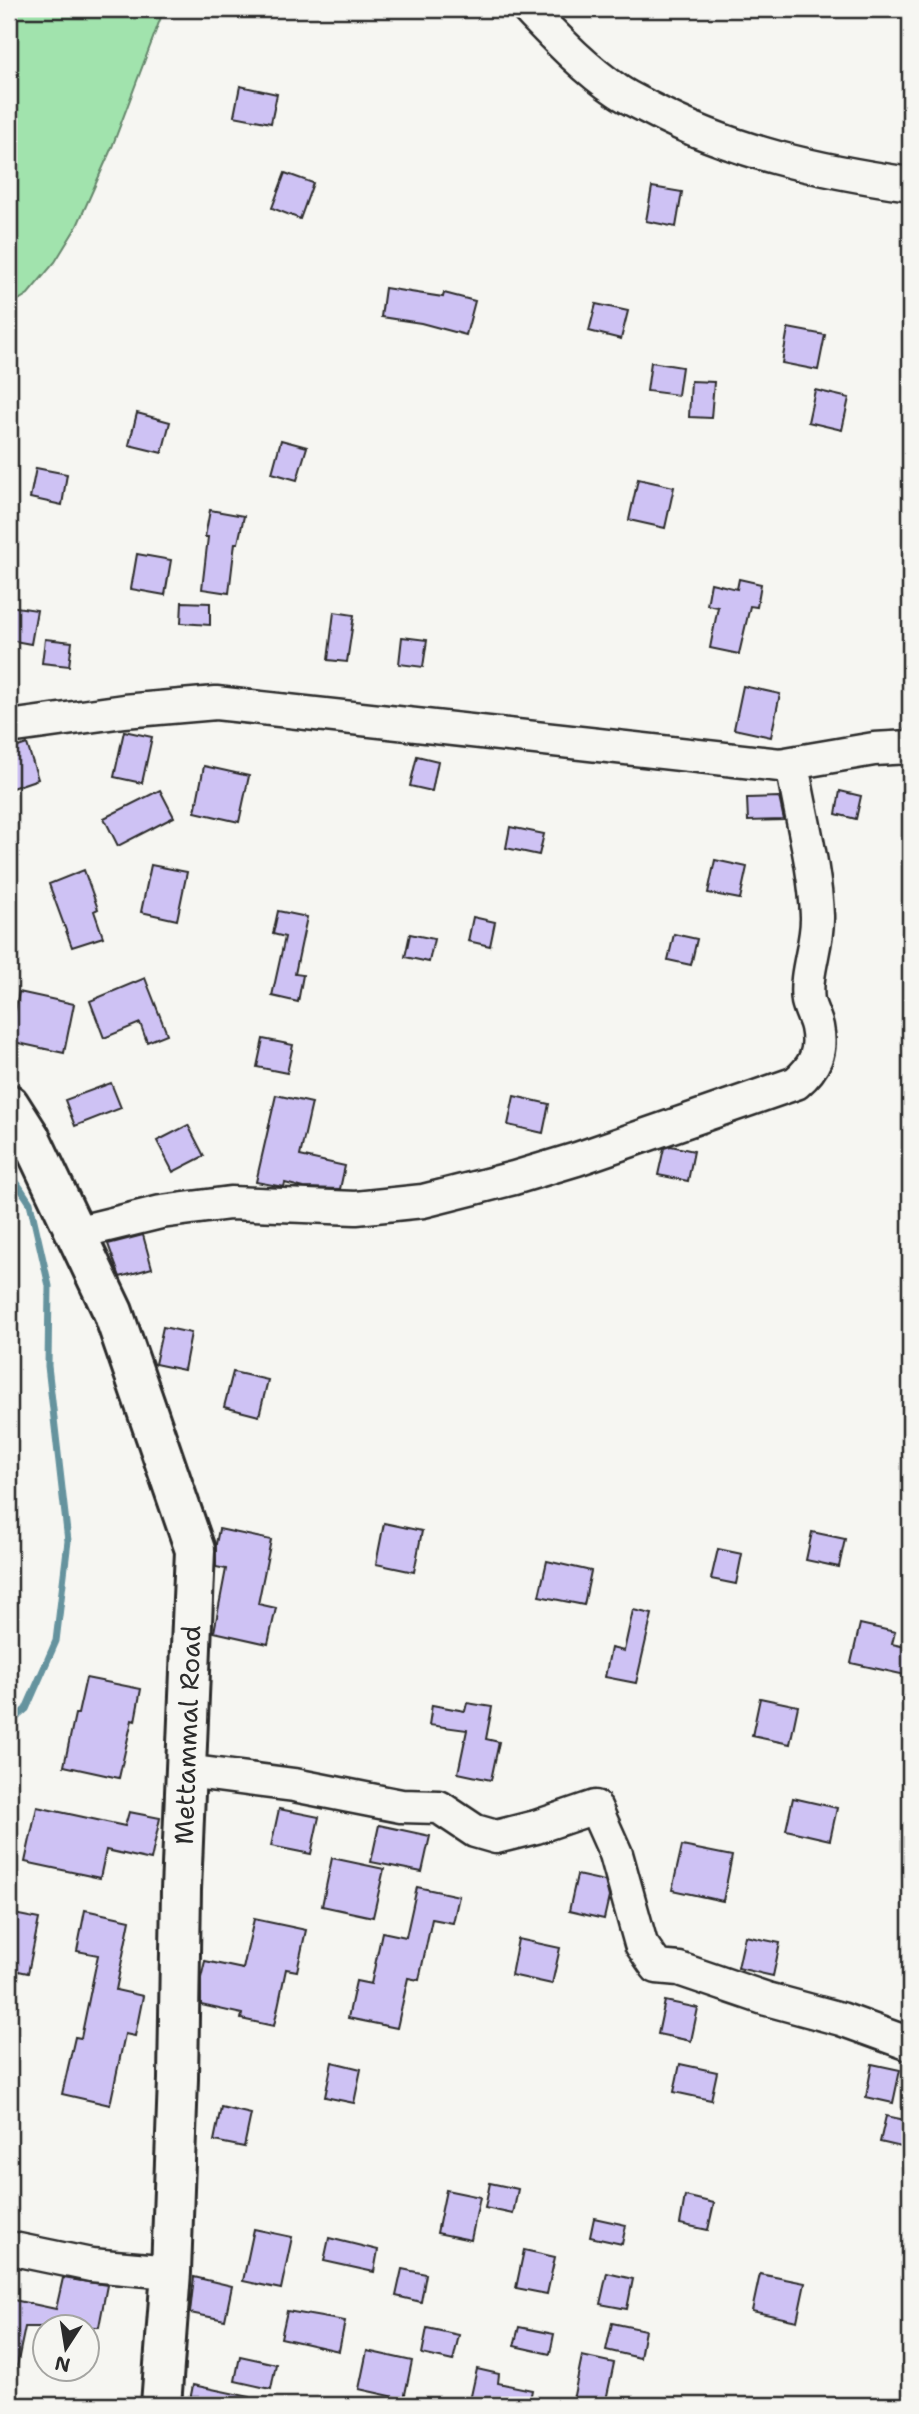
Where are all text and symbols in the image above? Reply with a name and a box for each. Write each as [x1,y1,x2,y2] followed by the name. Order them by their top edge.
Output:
[166,1625,208,1845] street label: Mettammal Road
[32,2312,102,2382] north arrow
[53,2350,73,2378] text: N

